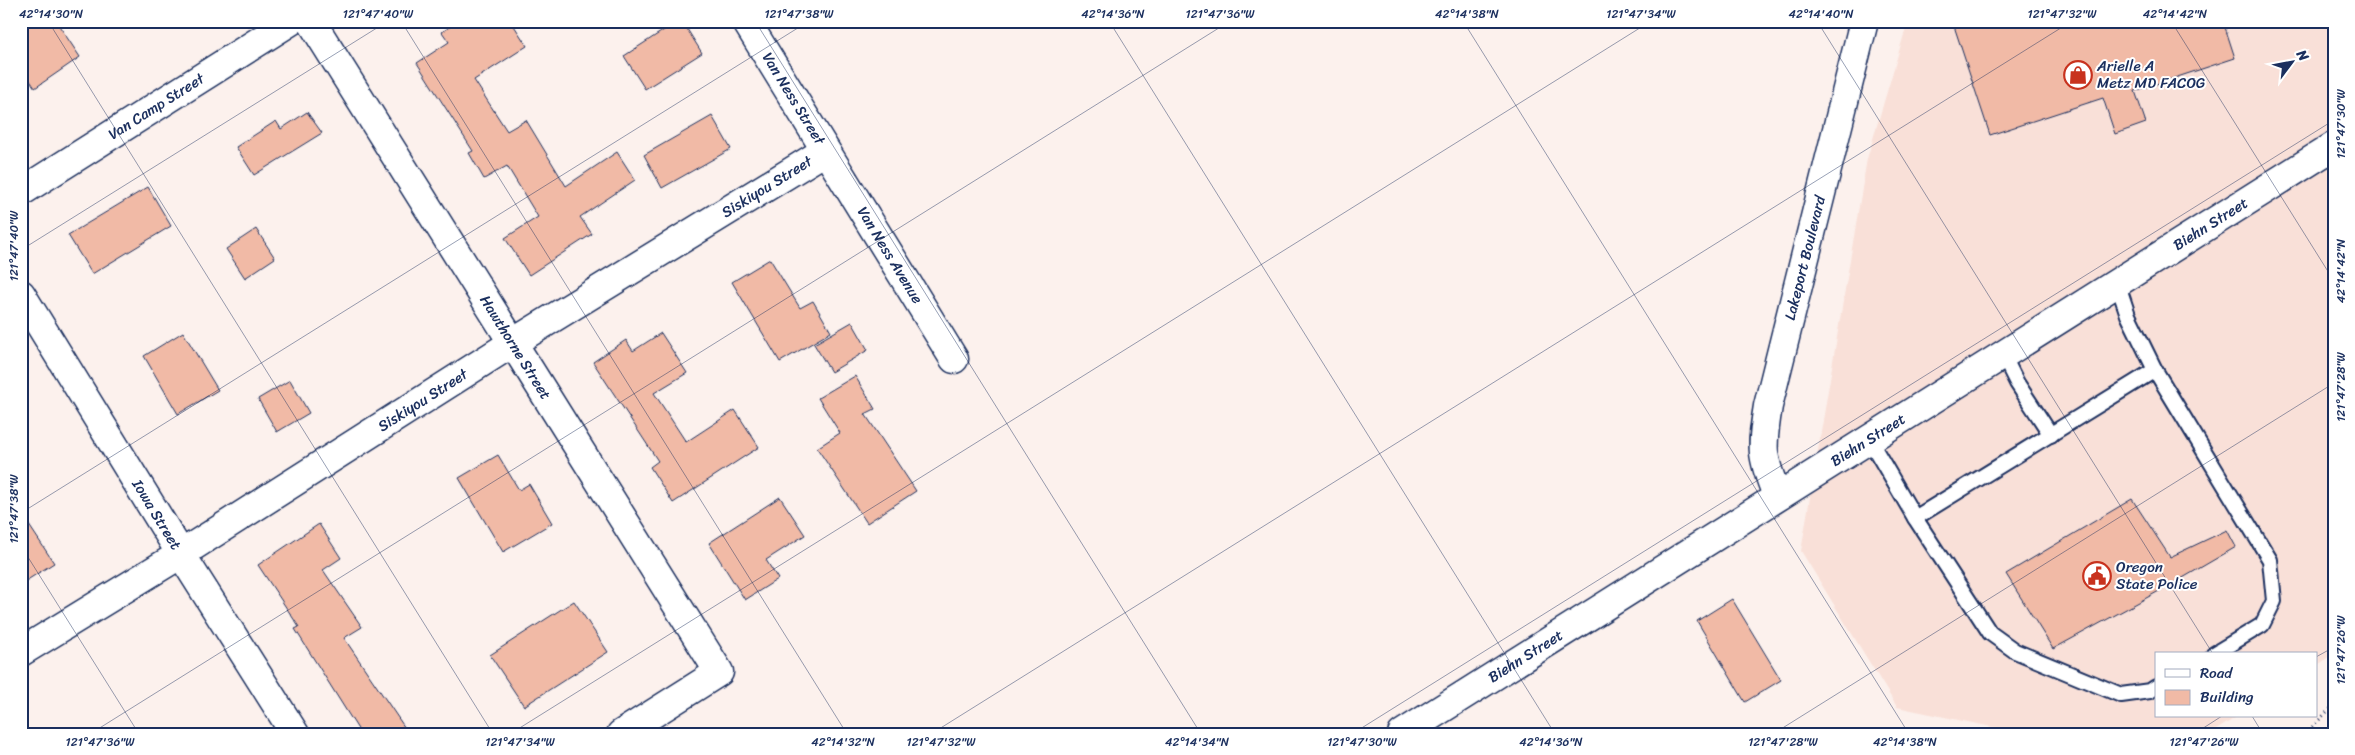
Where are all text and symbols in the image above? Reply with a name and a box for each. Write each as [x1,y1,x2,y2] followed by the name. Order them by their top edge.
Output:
[19,3,84,25] text: 42°14'30"N
[343,3,414,25] text: 121°47'40"W
[764,3,834,25] text: 121°47'38"W
[1081,3,1145,25] text: 42°14'36"N
[1186,3,1255,25] text: 121°47'36"W
[1435,3,1500,25] text: 42°14'38"N
[1606,3,1676,25] text: 121°47'34"W
[1788,3,1854,25] text: 42°14'40"N
[2028,3,2097,25] text: 121°47'32"W
[2143,3,2208,25] text: 42°14'42"N
[2268,38,2318,88] north arrow
[2289,44,2316,66] text: N
[755,47,833,151] street label: Van Ness Street
[2096,53,2205,96] place label: Arielle A Metz MD FACOG
[2063,60,2093,90] shop icon: Arielle A Metz MD FACOG
[103,66,210,147] street label: Van Camp Street
[2330,88,2352,159] text: 121°47'30"W
[716,148,818,225] street label: Siskiyou Street
[2168,190,2254,258] street label: Biehn Street
[1777,192,1833,323] street label: Lakeport Boulevard
[850,201,930,309] street label: Van Ness Avenue
[3,210,25,281] text: 121°47'40"W
[2330,238,2352,303] text: 42°14'42"N
[473,290,558,405] street label: Hawthorne Street
[2330,351,2352,422] text: 121°47'28"W
[372,361,474,439] street label: Siskiyou Street
[1825,406,1911,474] street label: Biehn Street
[124,473,189,555] street label: Iowa Street
[3,474,25,544] text: 121°47'38"W
[2116,554,2198,597] place label: Oregon State Police
[2082,561,2112,591] public building icon: Oregon State Police
[2330,615,2352,685] text: 121°47'26"W
[1483,622,1569,690] street label: Biehn Street
[2155,652,2318,718] legend
[2200,660,2233,686] text: Road
[2200,684,2254,710] text: Building
[66,731,135,753] text: 121°47'36"W
[485,731,555,753] text: 121°47'34"W
[811,731,875,753] text: 42°14'32"N
[907,731,976,753] text: 121°47'32"W
[1165,731,1230,753] text: 42°14'34"N
[1327,731,1398,753] text: 121°47'30"W
[1519,731,1583,753] text: 42°14'36"N
[1748,731,1819,753] text: 121°47'28"W
[1873,731,1938,753] text: 42°14'38"N
[2169,731,2239,753] text: 121°47'26"W

